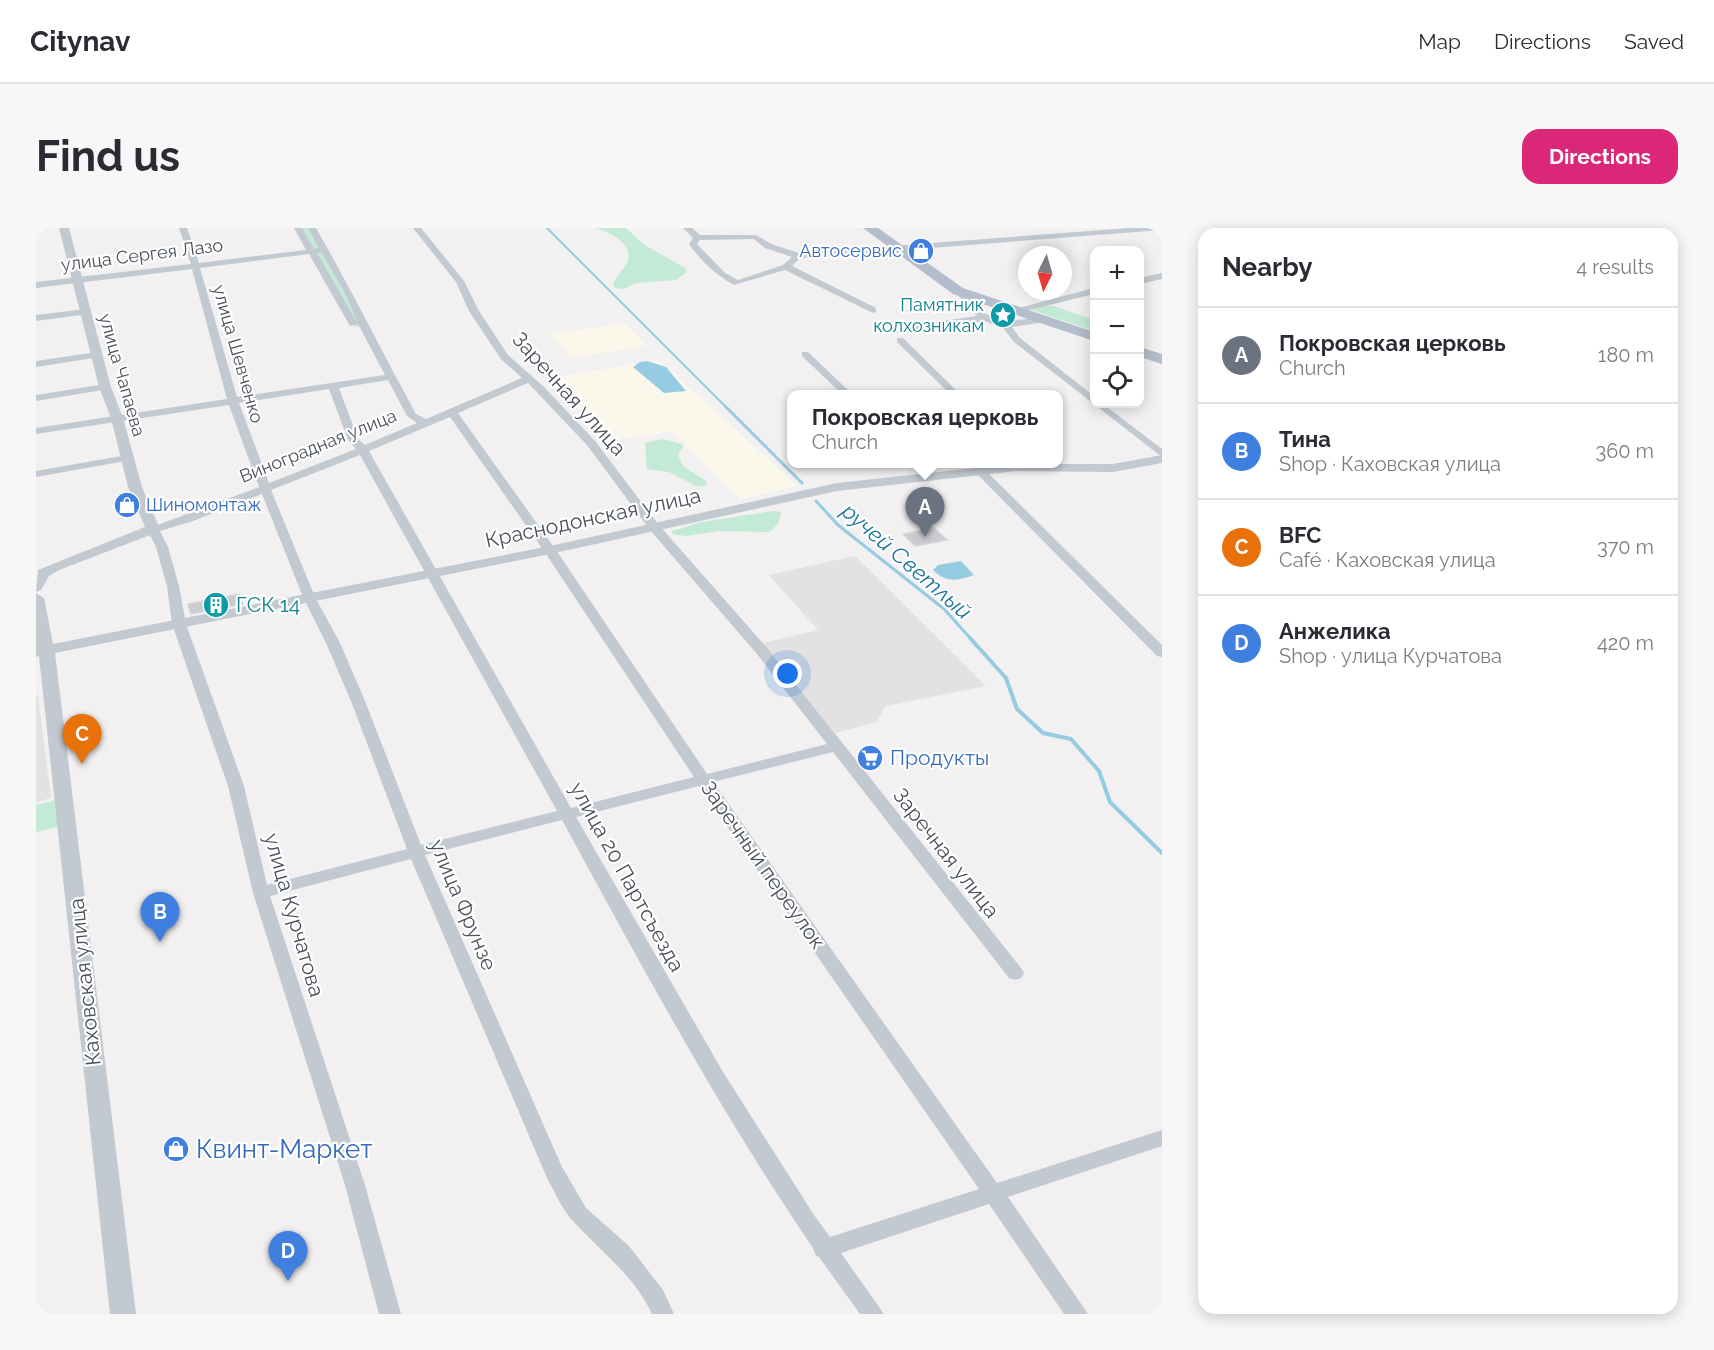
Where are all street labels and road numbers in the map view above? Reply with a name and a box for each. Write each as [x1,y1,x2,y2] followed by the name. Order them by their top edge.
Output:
[60,234,224,275] street label: улица Сергея Лазо
[209,282,268,426] street label: улица Шевченко
[95,311,150,439] street label: улица Чапаева
[507,327,631,461] street label: Заречная улица
[236,404,399,487] street label: Виноградная улица
[483,482,703,553] street label: Краснодонская улица
[696,776,831,954] street label: Заречный переулок
[565,778,690,976] street label: улица 20 Партсъезда
[888,783,1005,923] street label: Заречная улица
[259,830,330,1000] street label: улица Курчатова
[425,836,502,974] street label: улица Фрунзе
[63,897,106,1067] street label: Каховская улица

